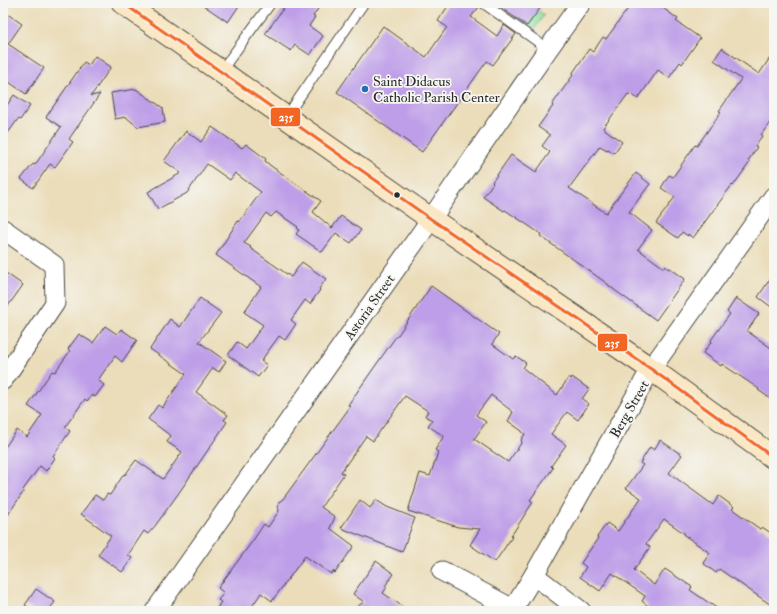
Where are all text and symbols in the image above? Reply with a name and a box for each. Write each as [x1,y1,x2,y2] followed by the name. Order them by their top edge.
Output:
[373,73,501,106] place label: Saint Didacus Catholic Parish Center
[360,84,370,94] marker: Saint Didacus Catholic Parish Center
[270,107,301,127] line badge: 235
[279,111,293,124] text: 235
[392,190,402,200] unlabelled marker
[340,271,399,344] street label: Astoria Street
[597,333,628,352] line badge: 235
[605,337,619,350] text: 235
[606,377,653,441] street label: Berg Street

